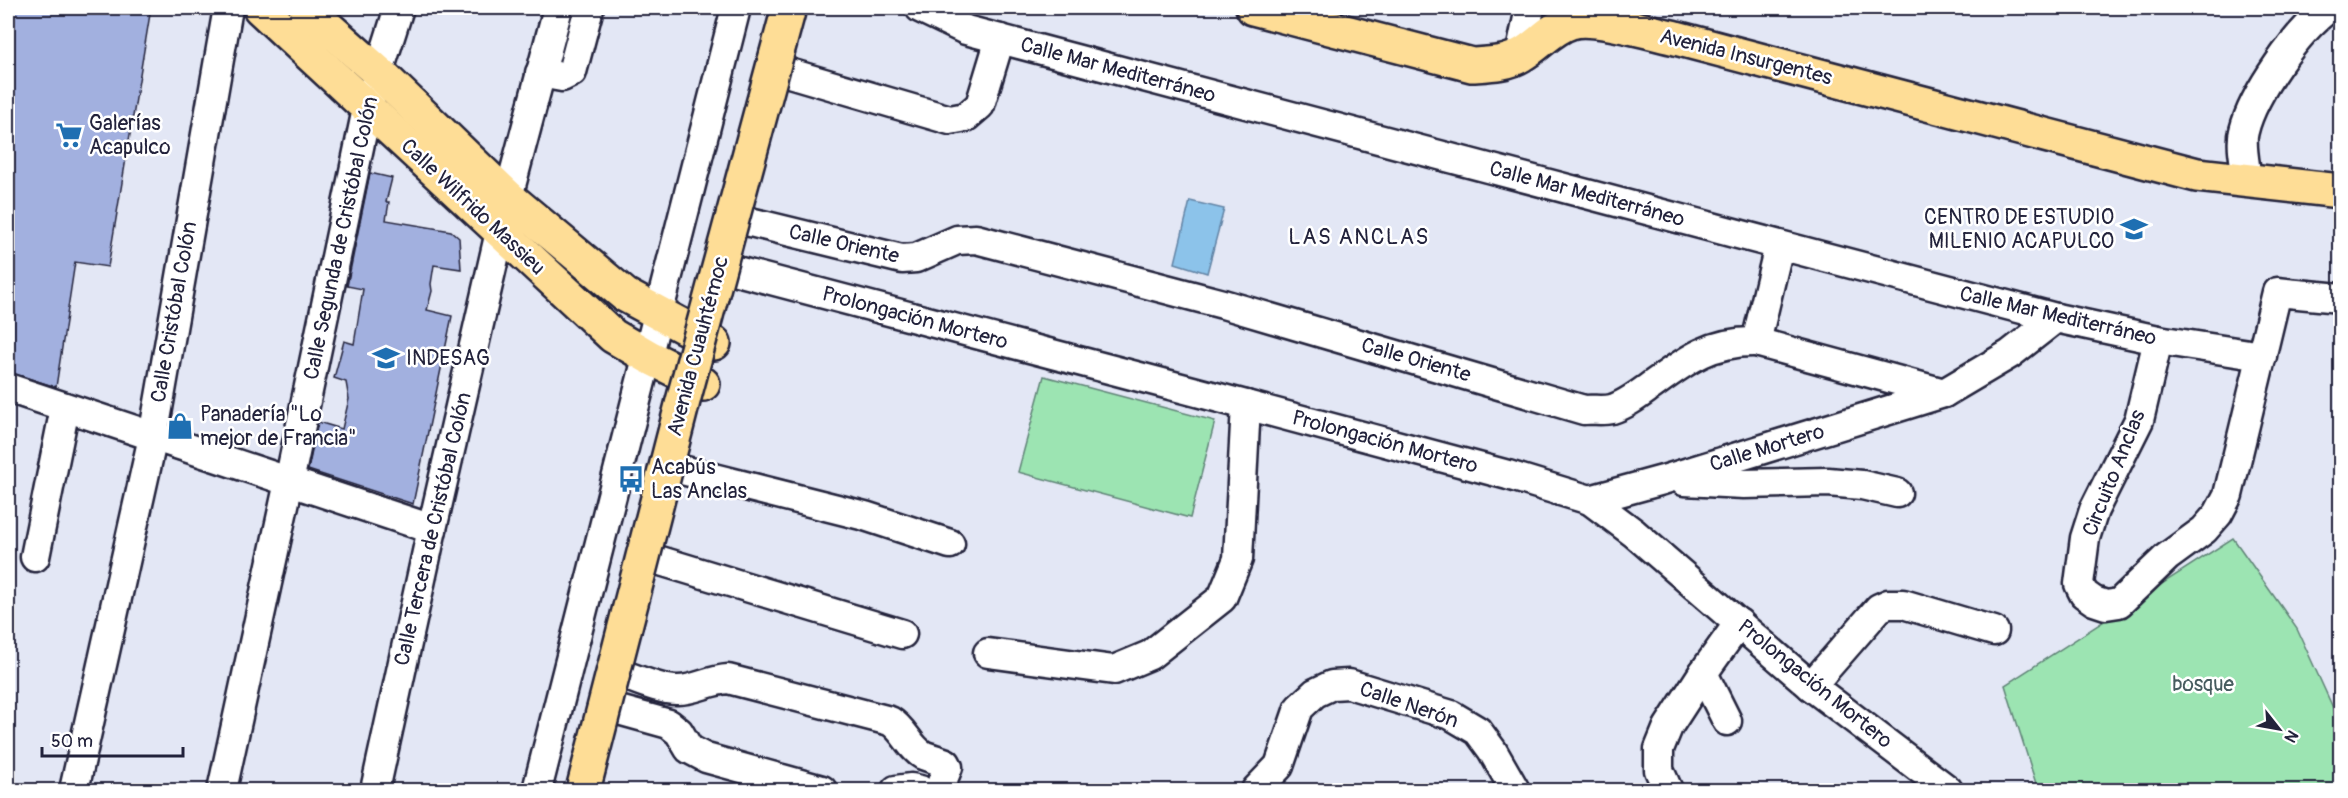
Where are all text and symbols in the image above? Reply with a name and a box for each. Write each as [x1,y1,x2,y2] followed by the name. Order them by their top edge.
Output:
[1657,23,1836,92] street label: Avenida Insurgentes
[1017,31,1219,109] street label: Calle Mar Mediterráneo
[298,94,384,382] street label: Calle Segunda de Cristóbal Colón
[89,110,170,161] place label: Galerías Acapulco
[54,120,84,150] supermarket icon: Galerías Acapulco
[395,133,551,281] street label: Calle Wilfrido Massieu
[1486,155,1688,233] street label: Calle Mar Mediterráneo
[1924,204,2114,255] place label: CENTRO DE ESTUDIO MILENIO ACAPULCO
[2119,214,2149,244] school or university icon: CENTRO DE ESTUDIO MILENIO ACAPULCO
[786,218,903,270] street label: Calle Oriente
[145,219,203,405] street label: Calle Cristóbal Colón
[1288,223,1430,251] district label: LAS ANCLAS
[661,253,735,439] street label: Avenida Cuauhtémoc
[819,280,1011,356] street label: Prolongación Mortero
[1957,280,2159,352] street label: Calle Mar Mediterráneo
[1358,332,1474,389] street label: Calle Oriente
[371,343,401,373] school or university icon: INDESAG
[406,345,490,372] place label: INDESAG
[388,390,478,668] street label: Calle Tercera de Cristóbal Colón
[200,401,356,452] place label: Panadería "Lo mejor de Francia"
[1289,404,1481,480] street label: Prolongación Mortero
[2076,405,2152,540] street label: Circuito Anclas
[165,411,195,441] shop icon: Panadería "Lo mejor de Francia"
[1706,418,1828,478] street label: Calle Mortero
[651,454,747,505] place label: Acabús Las Anclas
[616,464,646,494] bus stop icon: Acabús Las Anclas
[1732,613,1898,755] street label: Prolongación Mortero
[2172,671,2235,698] park label: bosque
[1356,675,1462,735] street label: Calle Nerón
[2249,699,2309,759] north arrow
[42,720,183,758] scale bar
[2280,726,2302,746] text: N
[51,730,93,753] text: 50 m

